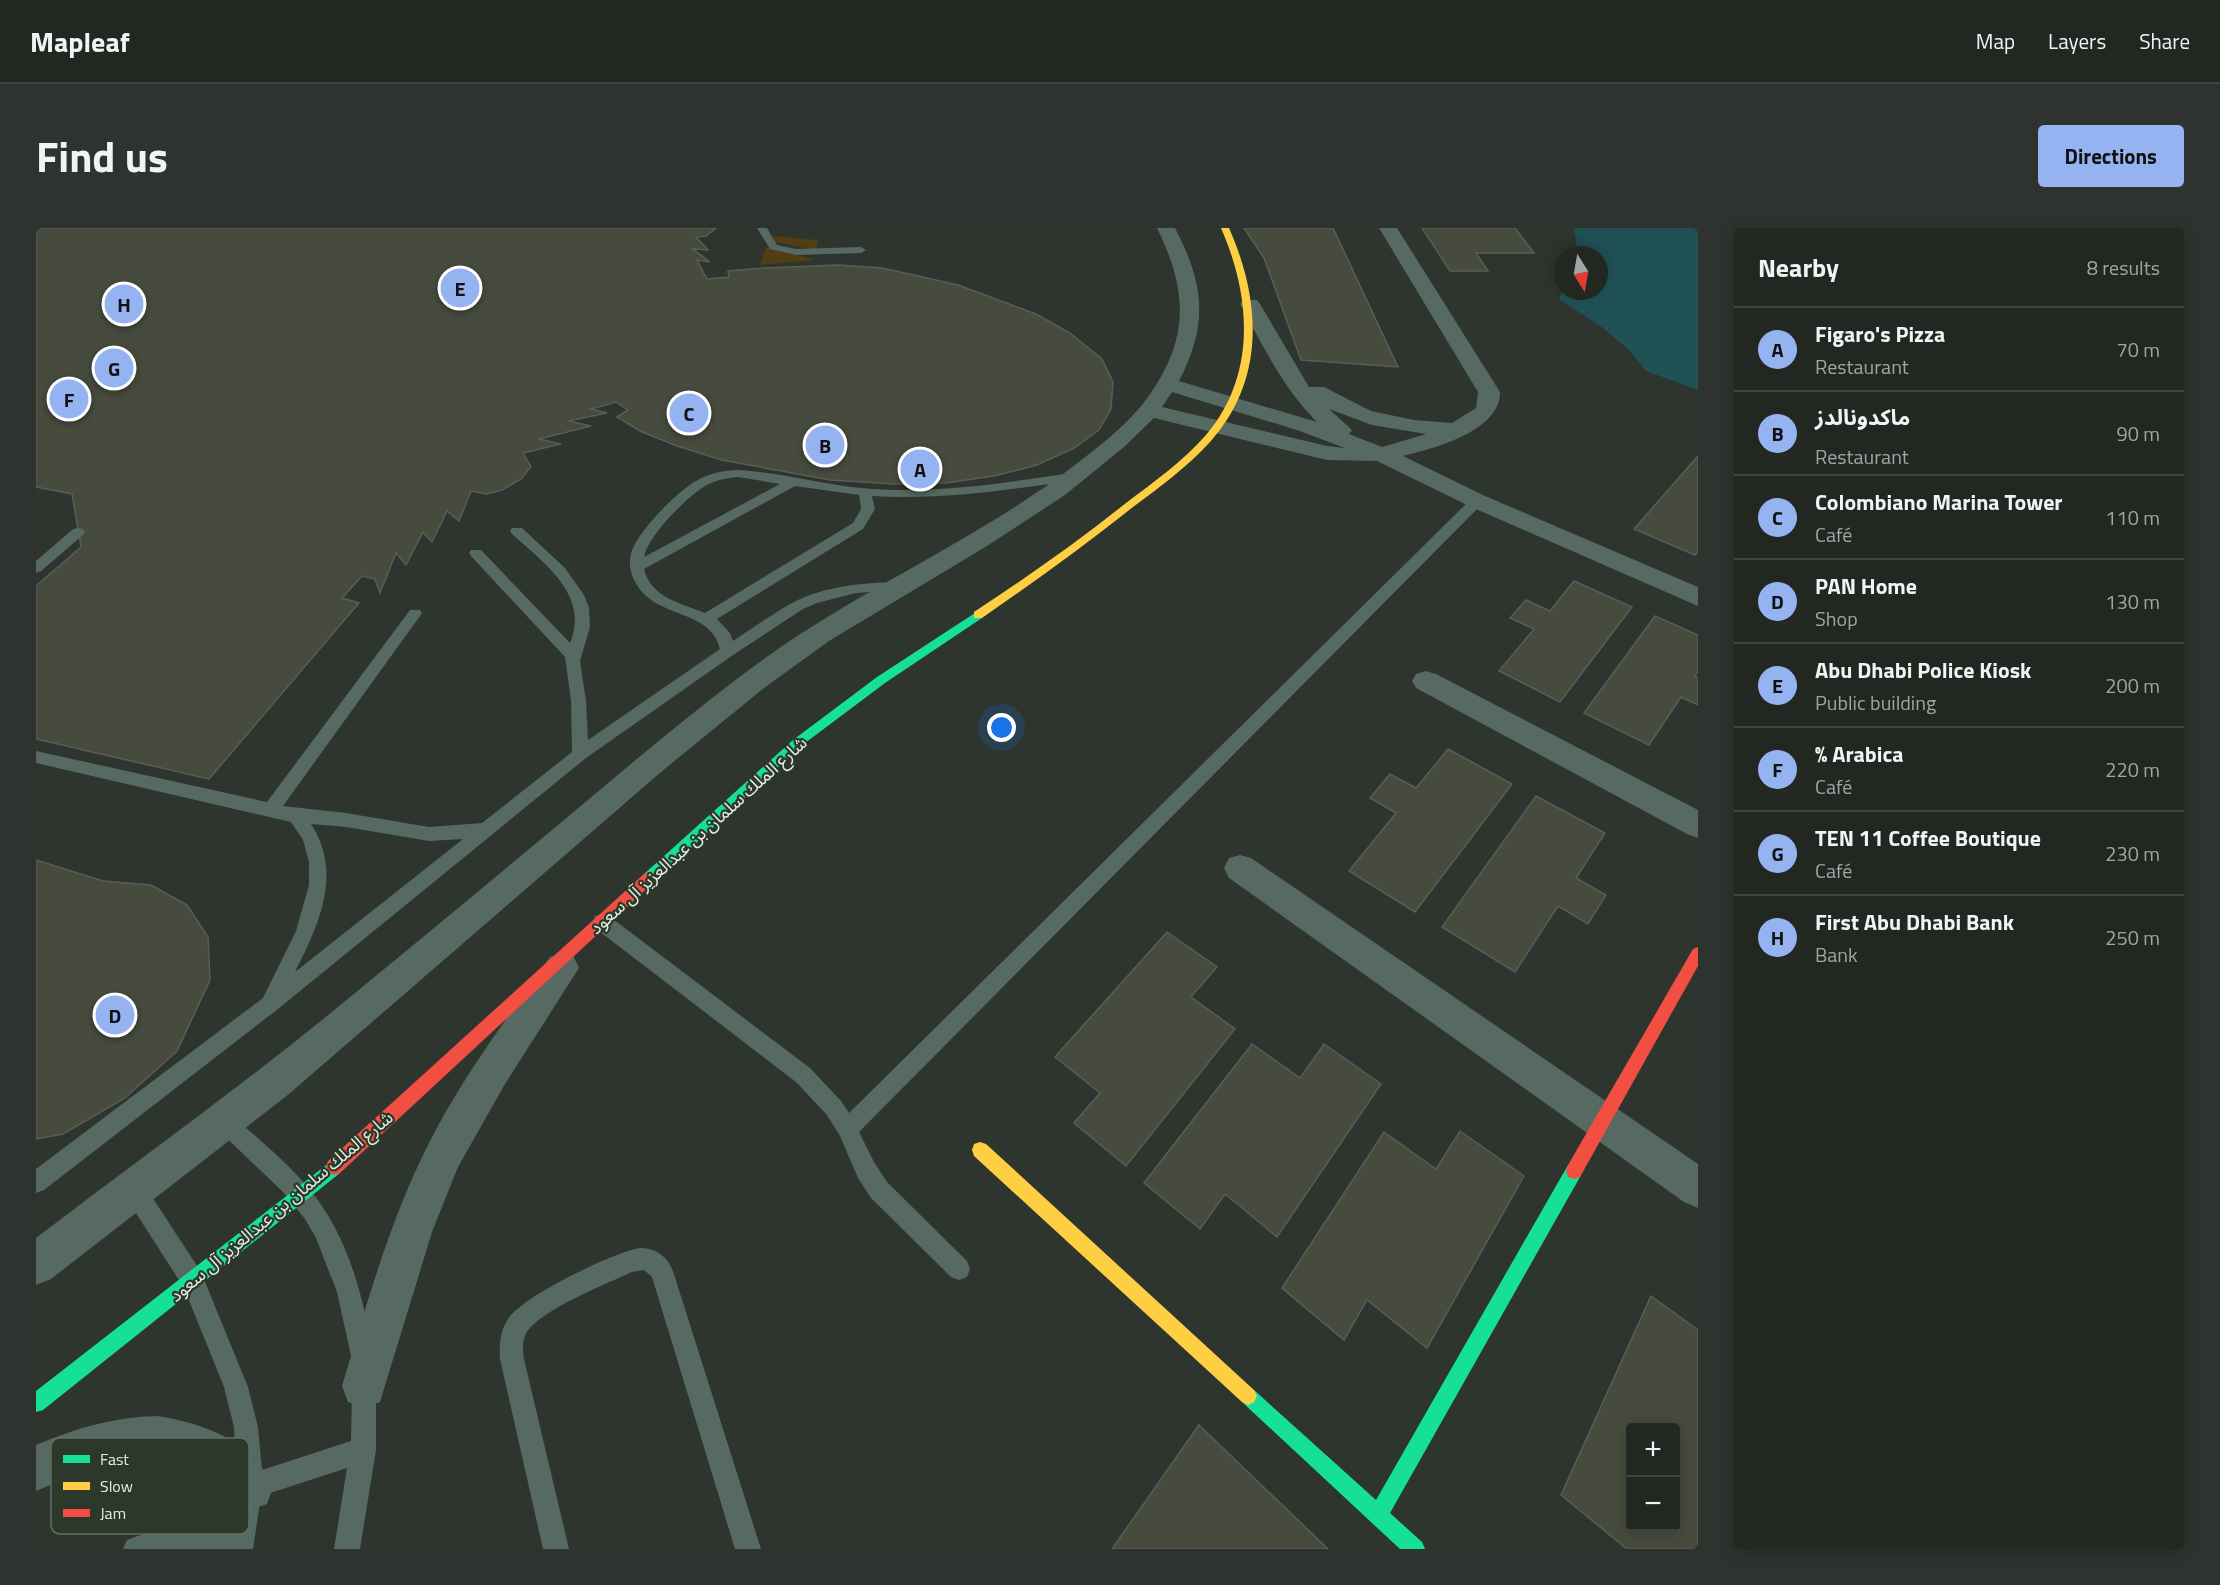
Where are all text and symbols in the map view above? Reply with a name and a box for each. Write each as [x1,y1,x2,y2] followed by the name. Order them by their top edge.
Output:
[30,20,130,63] text: Mapleaf
[1976,25,2015,57] text: Map
[2048,25,2106,57] text: Layers
[2139,25,2190,57] text: Share
[36,124,168,188] text: Find us
[2038,125,2184,187] button: Directions
[1554,246,1608,300] north arrow
[1758,248,1839,287] text: Nearby
[2087,252,2160,283] text: 8 results
[440,266,480,310] pin: E
[104,282,143,326] pin: H
[1815,317,1945,351] text: Figaro's Pizza
[1771,334,1784,365] text: A
[2116,334,2160,365] text: 70 m
[94,346,134,390] pin: G
[1815,351,1909,382] text: Restaurant
[50,376,88,422] pin: F
[670,390,708,435] pin: C
[1815,400,1910,434] text: ماكدونالدز
[1771,418,1784,449] text: B
[2116,418,2160,449] text: 90 m
[806,422,844,468] pin: B
[1815,441,1909,472] text: Restaurant
[900,446,940,492] pin: A
[1815,485,2063,519] text: Colombiano Marina Tower
[1772,502,1783,533] text: C
[2105,502,2160,533] text: 110 m
[1815,519,1852,550] text: Café
[1815,569,1917,603] text: PAN Home
[1771,586,1784,617] text: D
[2105,586,2160,617] text: 130 m
[1815,603,1858,634] text: Shop
[1815,653,2031,687] text: Abu Dhabi Police Kiosk
[1772,670,1783,701] text: E
[2105,670,2160,701] text: 200 m
[1815,687,1936,718] text: Public building
[987,713,1016,742] your location
[583,730,814,941] street label: شارع الملك سلمان بن عبدالعزيز آل سعود
[1815,737,1904,771] text: % Arabica
[1772,754,1783,785] text: F
[2105,754,2160,785] text: 220 m
[1815,771,1852,802] text: Café
[1815,821,2041,855] text: TEN 11 Coffee Boutique
[1771,838,1784,869] text: G
[2105,838,2160,869] text: 230 m
[1815,855,1852,886] text: Café
[1815,905,2014,939] text: First Abu Dhabi Bank
[1771,922,1784,953] text: H
[2105,922,2160,953] text: 250 m
[1815,939,1858,970] text: Bank
[96,992,134,1038] pin: D
[163,1104,400,1309] street label: شارع الملك سلمان بن عبدالعزيز آل سعود
[1626,1423,1680,1531] map controls
[1626,1423,1680,1477] button: +
[51,1438,249,1534] legend
[100,1447,129,1471] text: Fast
[100,1474,133,1498] text: Slow
[1626,1477,1680,1531] button: −
[100,1501,126,1525] text: Jam

